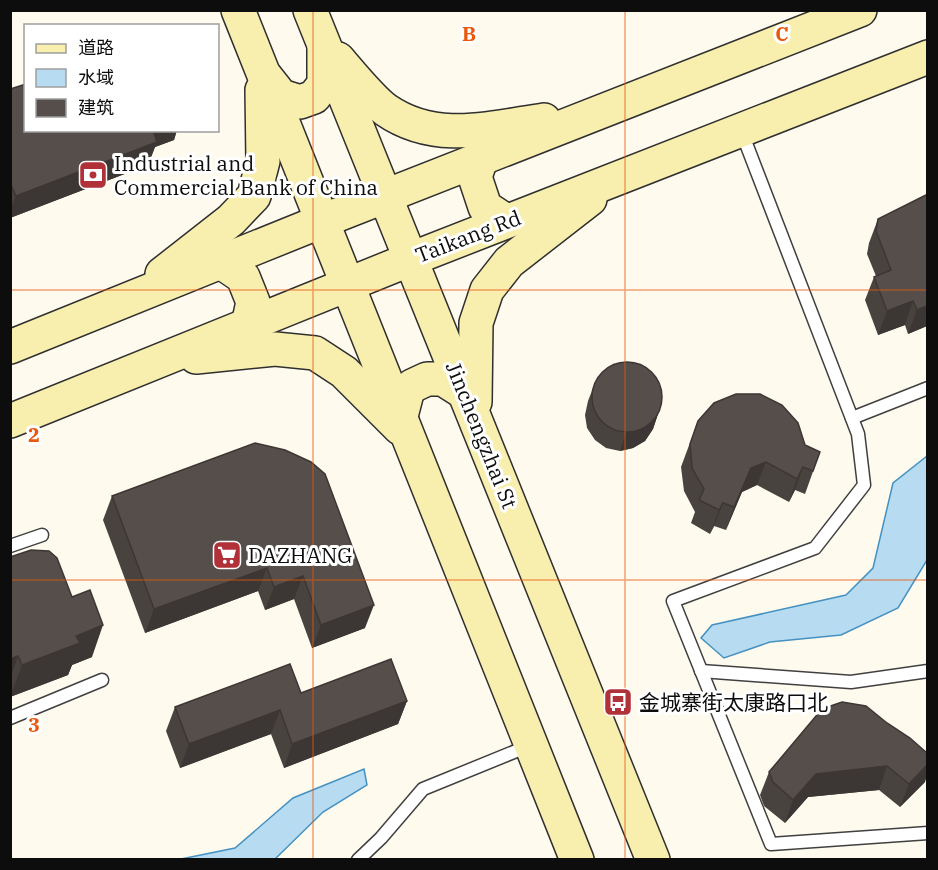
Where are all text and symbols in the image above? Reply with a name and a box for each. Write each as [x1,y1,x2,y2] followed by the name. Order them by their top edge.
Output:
[462,20,476,47] text: B
[775,20,789,47] text: C
[24,24,219,132] legend
[78,36,114,59] text: 道路
[78,66,114,89] text: 水域
[78,96,114,119] text: 建筑
[114,149,378,201] place label: Industrial and Commercial Bank of China
[77,159,109,191] bank icon: Industrial and Commercial Bank of China
[411,203,525,269] street label: Taikang Rd
[440,357,524,513] street label: Jinchengzhai St
[28,421,40,448] text: 2
[211,539,243,571] supermarket icon: DAZHANG
[248,541,353,569] place label: DAZHANG
[602,686,634,718] bus stop icon: 金城寨街太康路口北
[639,688,828,716] place label: 金城寨街太康路口北
[28,711,40,738] text: 3

